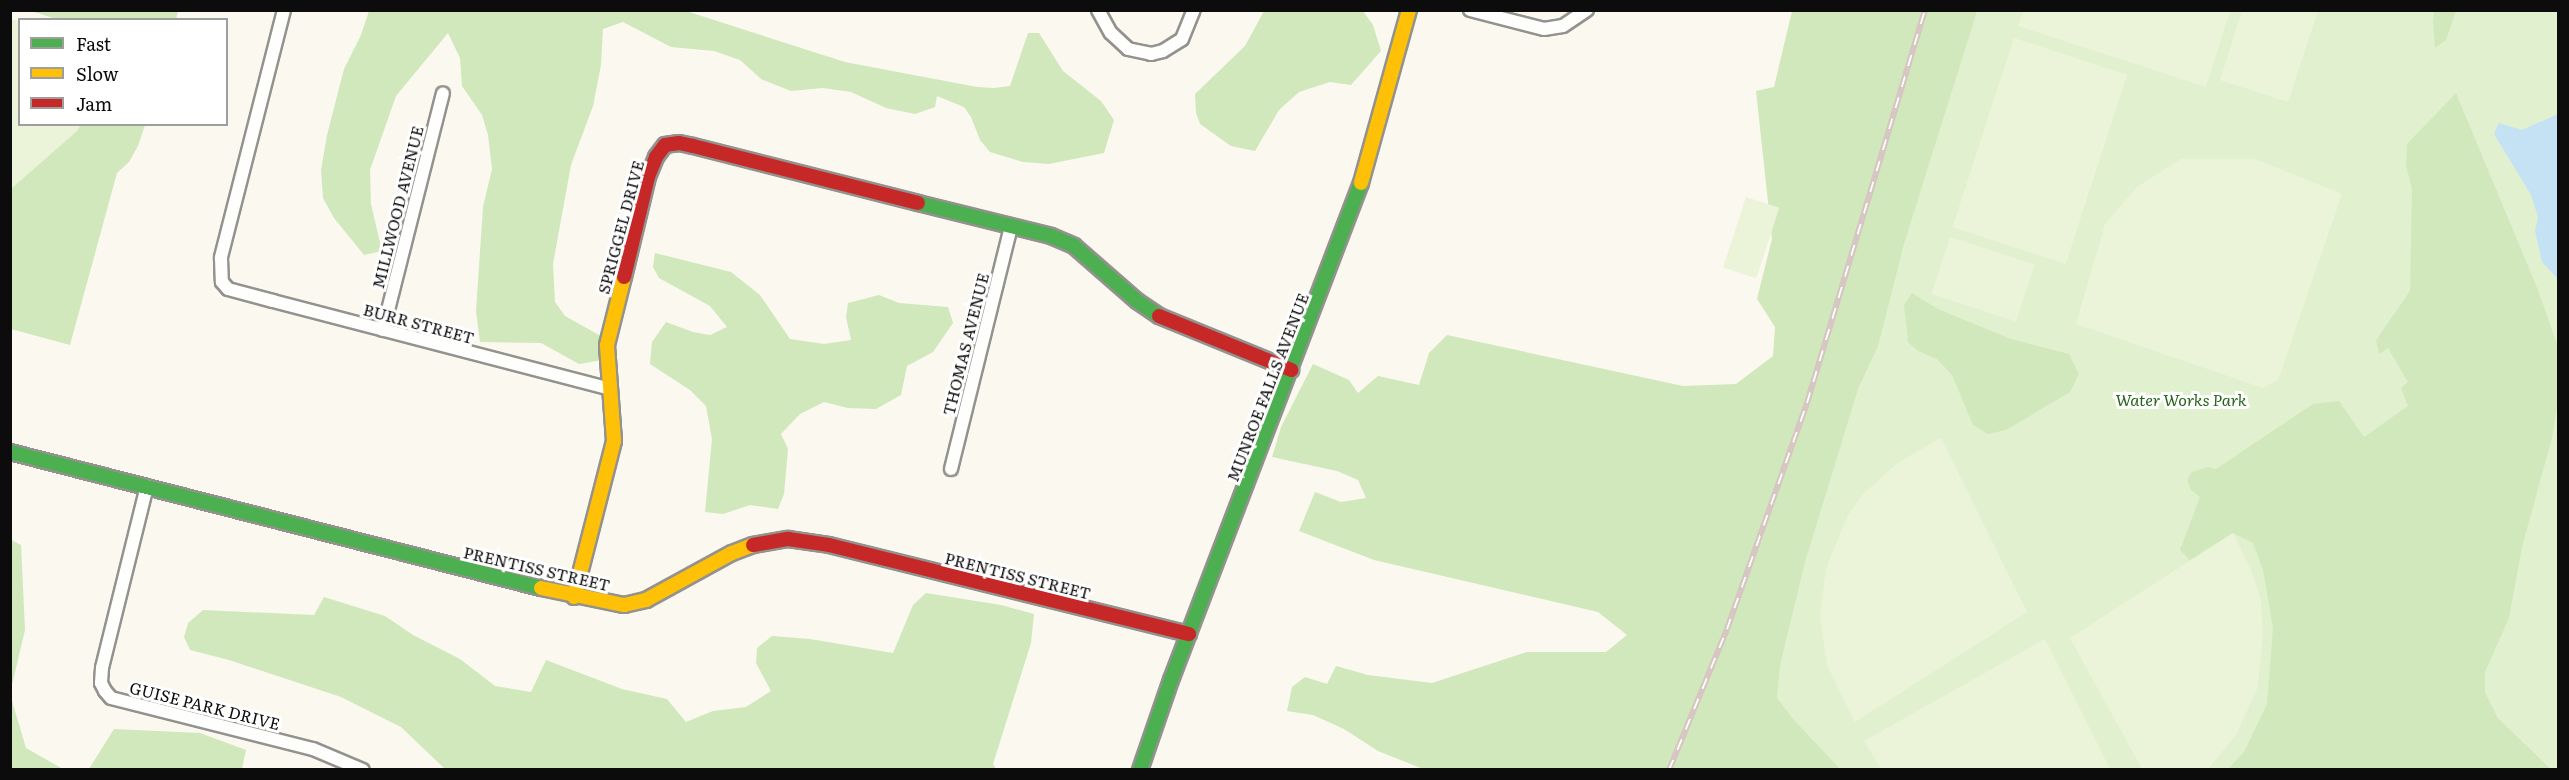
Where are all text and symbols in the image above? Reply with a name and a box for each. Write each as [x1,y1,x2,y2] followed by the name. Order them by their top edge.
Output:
[18,18,228,126] legend
[76,30,111,57] text: Fast
[76,60,118,87] text: Slow
[76,90,112,117] text: Jam
[367,124,427,290] street label: MILLWOOD AVENUE
[593,158,647,296] street label: SPRIGGEL DRIVE
[938,271,992,417] street label: THOMAS AVENUE
[1222,290,1312,484] street label: MUNROE FALLS AVENUE
[361,299,477,347] street label: BURR STREET
[2115,389,2247,409] park label: Water Works Park
[462,542,612,594] street label: PRENTISS STREET
[943,548,1093,602] street label: PRENTISS STREET
[128,677,282,733] street label: GUISE PARK DRIVE

